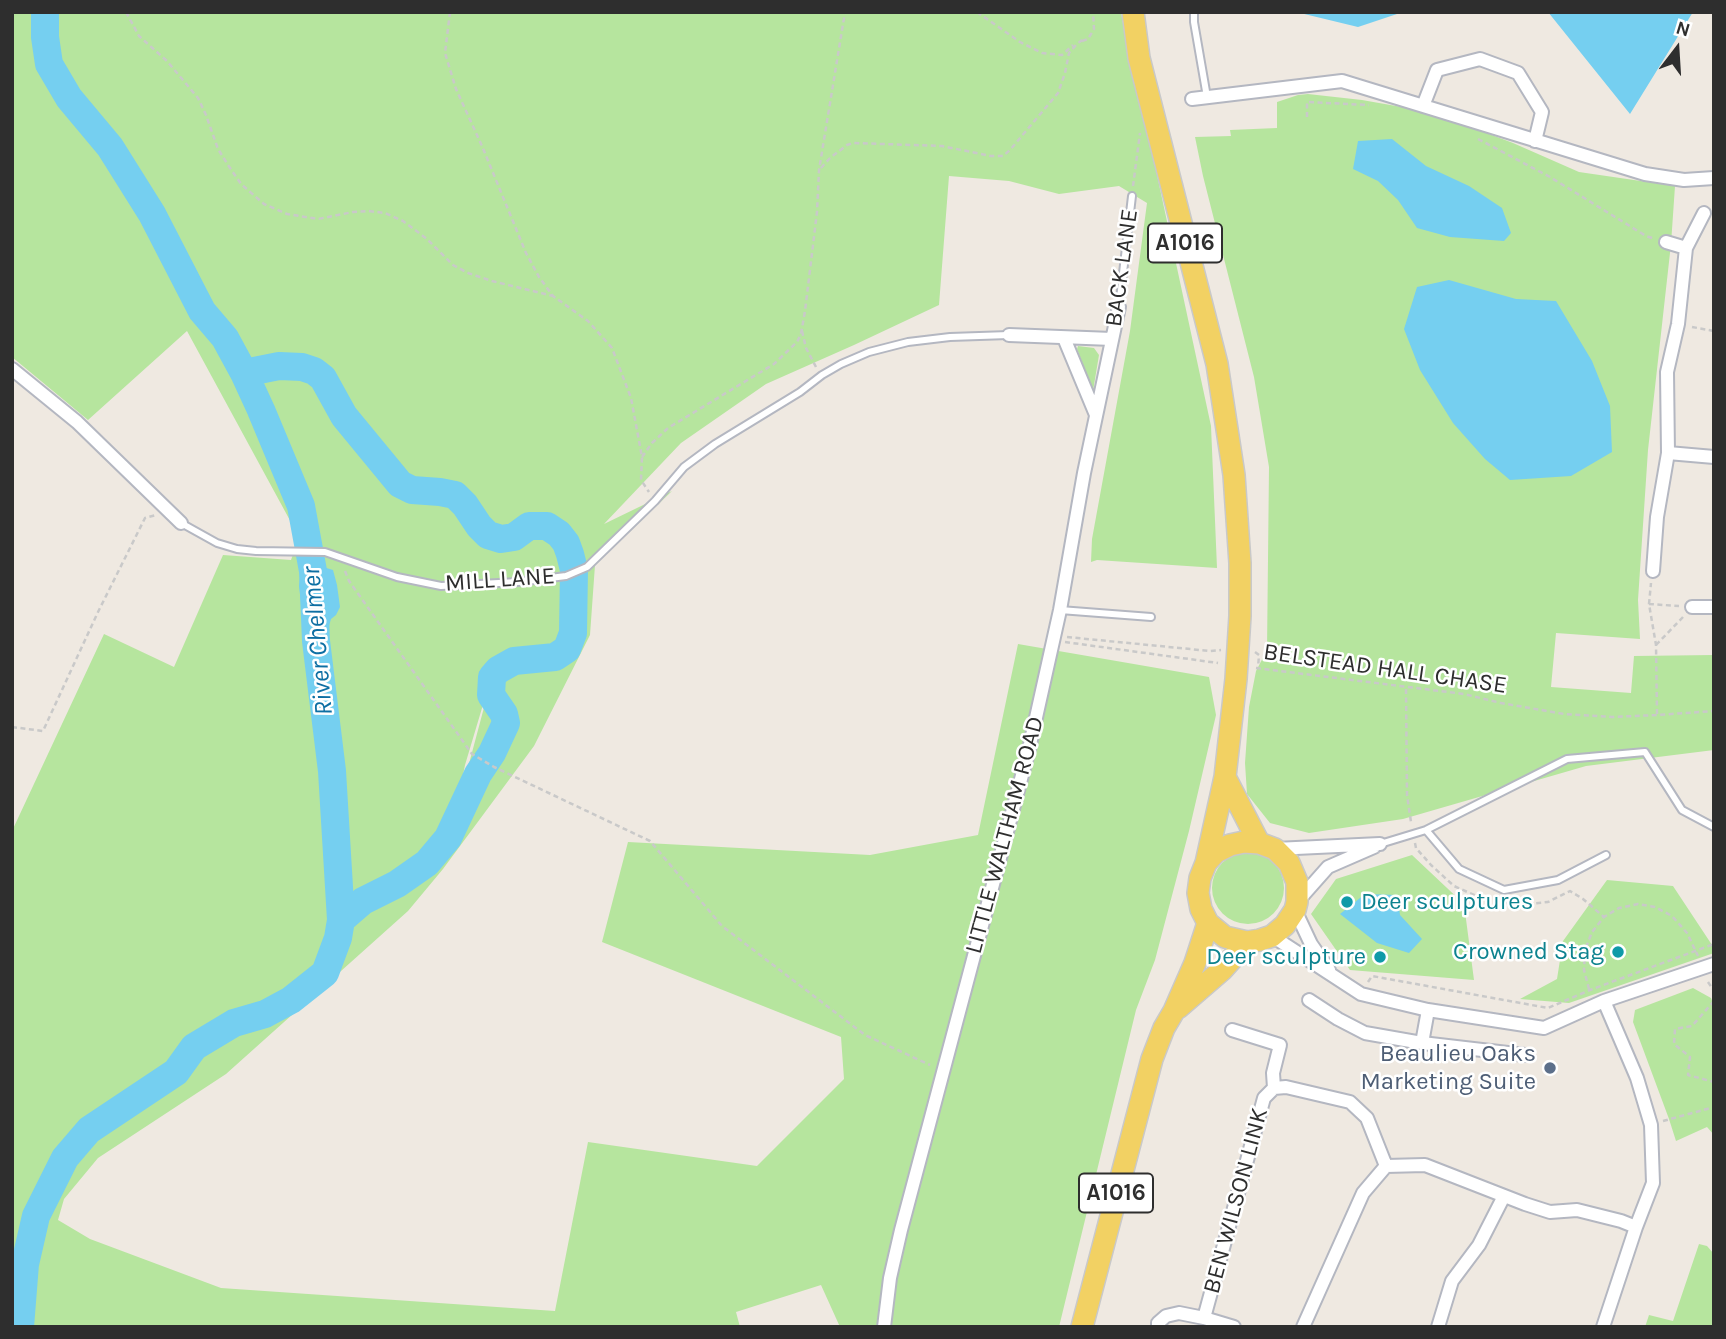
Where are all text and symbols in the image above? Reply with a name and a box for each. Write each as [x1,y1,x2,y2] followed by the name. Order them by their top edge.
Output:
[1642,14,1712,84] north arrow
[1673,16,1693,41] text: N
[1099,207,1145,329] street label: BACK LANE
[1148,224,1222,262] road number: A1016
[444,562,556,598] street label: MILL LANE
[296,565,340,717] water label: River Chelmer
[1261,638,1509,700] street label: BELSTEAD HALL CHASE
[959,713,1051,957] street label: LITTLE WALTHAM ROAD
[1361,888,1533,916] place label: Deer sculptures
[1339,894,1355,910] marker: Deer sculptures
[1453,938,1604,966] place label: Crowned Stag
[1206,943,1366,971] place label: Deer sculpture
[1610,944,1626,960] marker: Crowned Stag
[1372,949,1388,965] marker: Deer sculpture
[1360,1040,1536,1096] place label: Beaulieu Oaks Marketing Suite
[1542,1060,1558,1076] marker: Beaulieu Oaks Marketing Suite
[1197,1105,1275,1297] street label: BEN WILSON LINK
[1079,1174,1153,1212] road number: A1016

